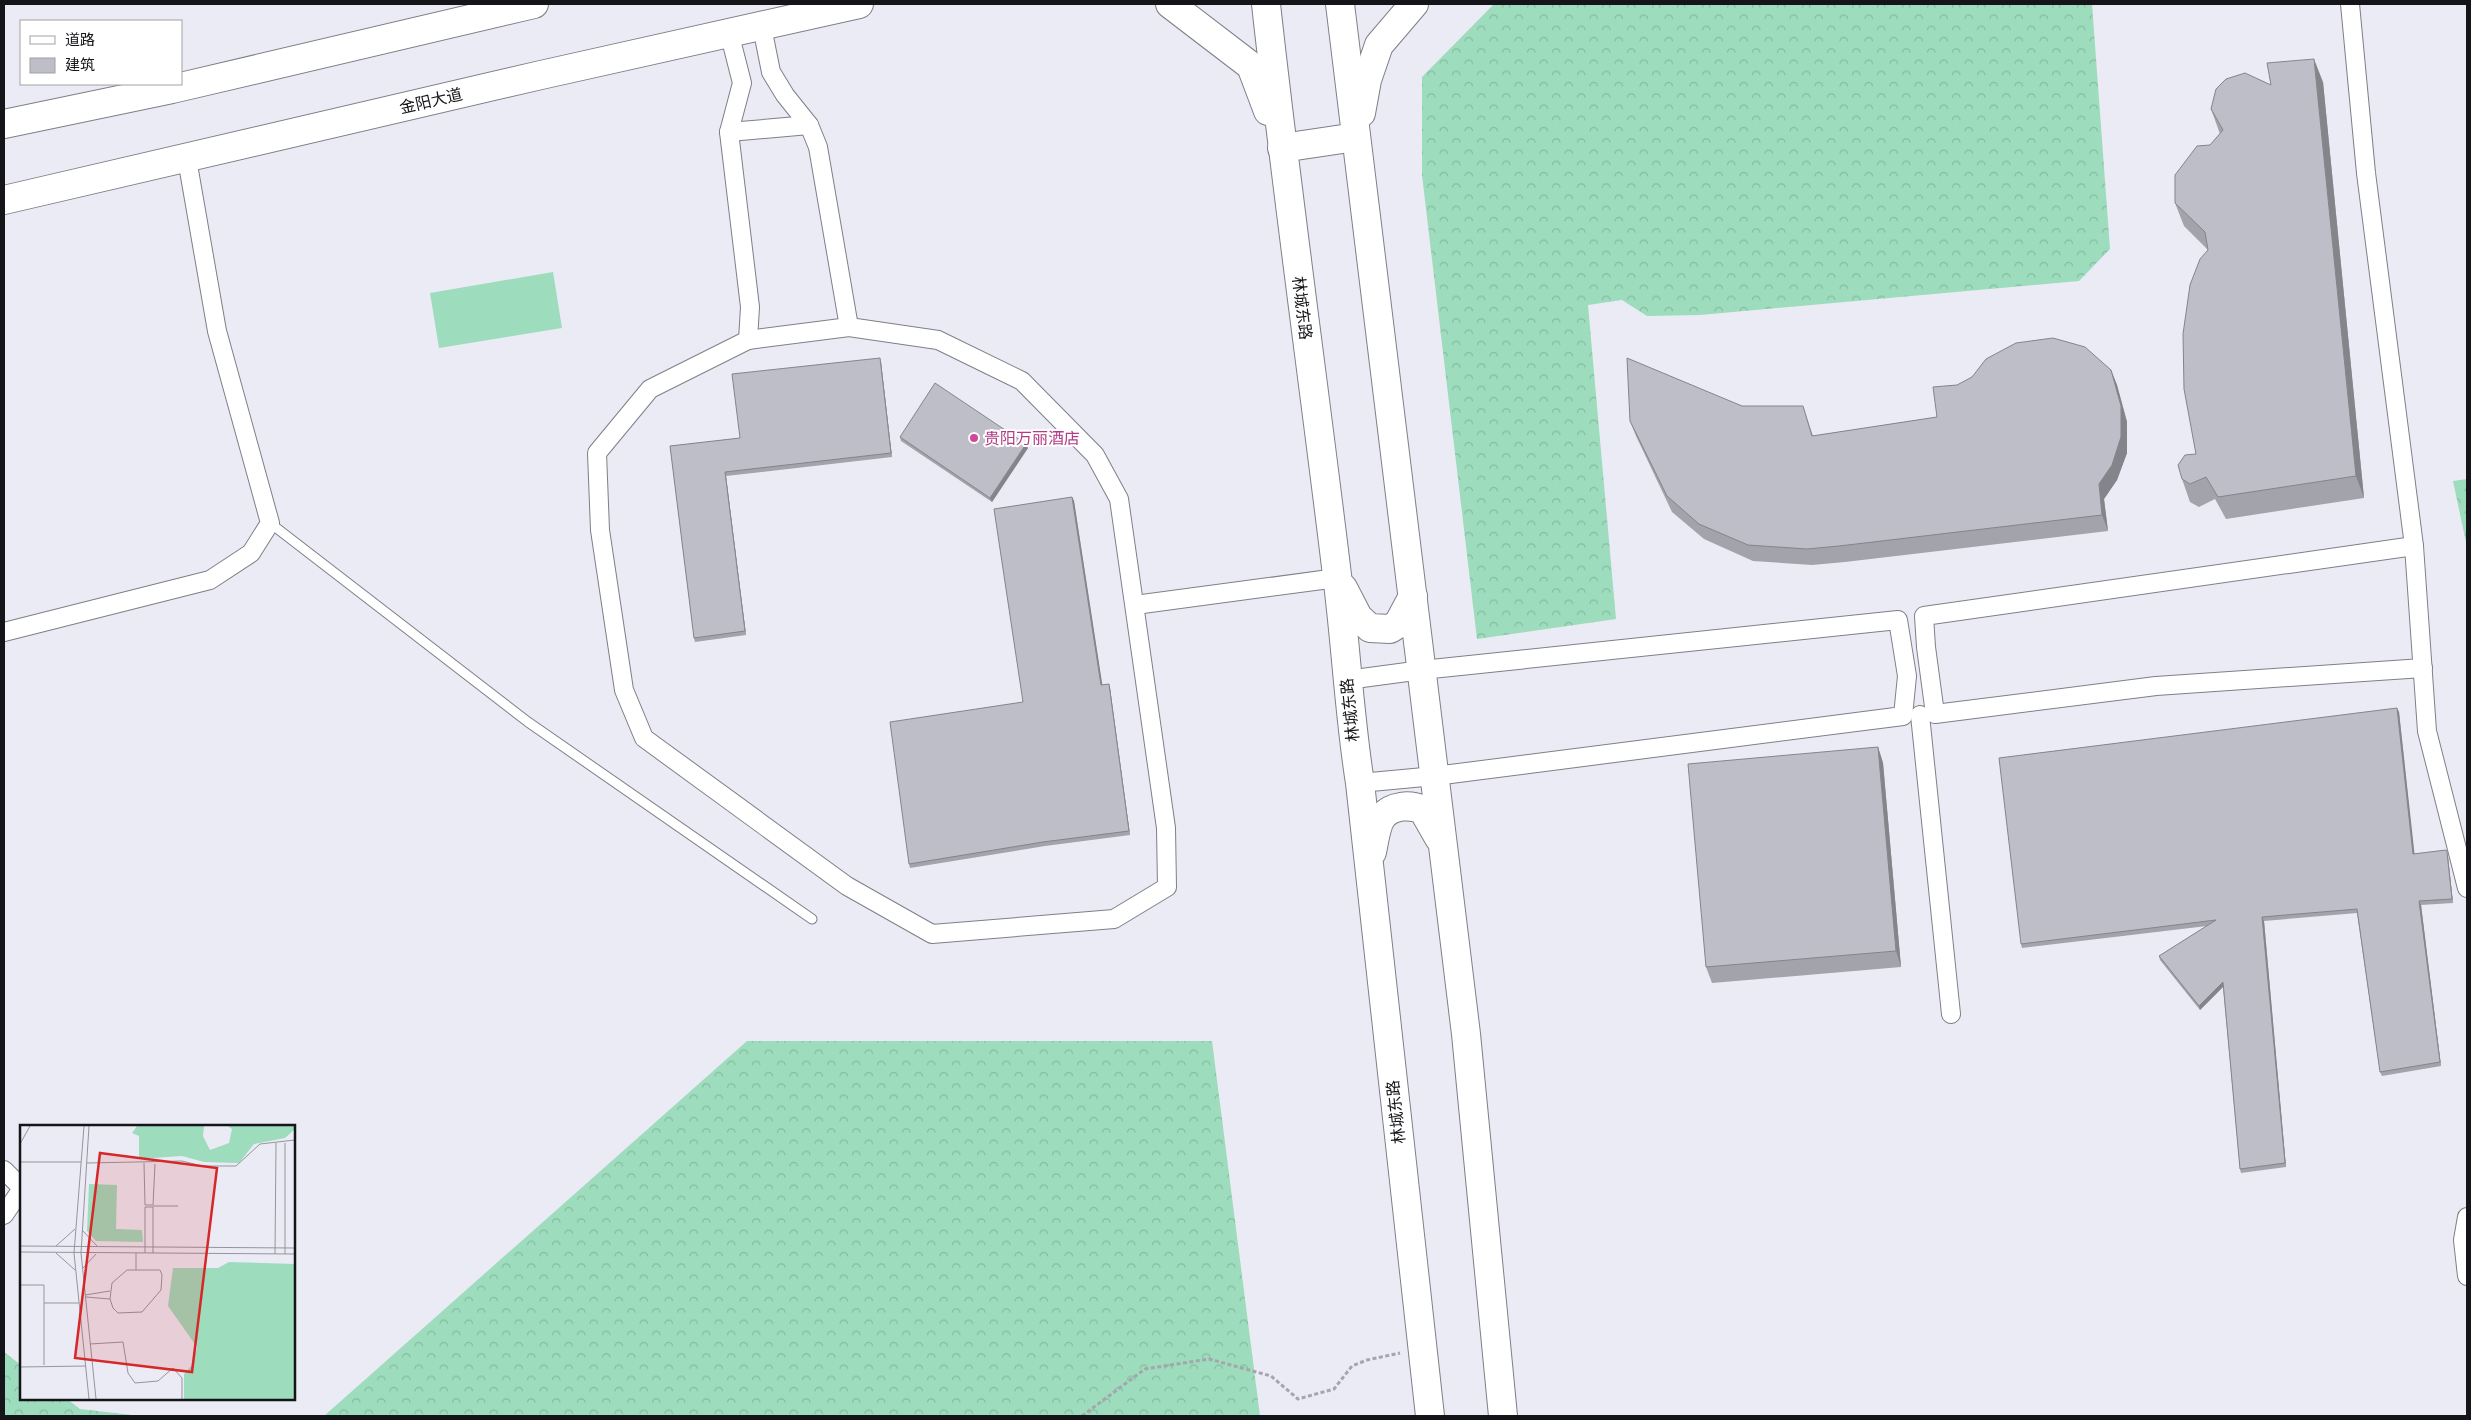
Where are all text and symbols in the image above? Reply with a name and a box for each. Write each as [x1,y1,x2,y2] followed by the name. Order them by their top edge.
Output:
[20,20,182,85] legend
[65,31,95,49] text: 道路
[65,56,95,74] text: 建筑
[398,85,464,117] street label: 金阳大道
[1289,275,1315,341] street label: 林城东路
[984,429,1080,448] place label: 贵阳万丽酒店
[968,432,980,444] marker: 贵阳万丽酒店
[1337,677,1363,743] street label: 林城东路
[1383,1079,1409,1145] street label: 林城东路
[20,1125,295,1400] inset map

